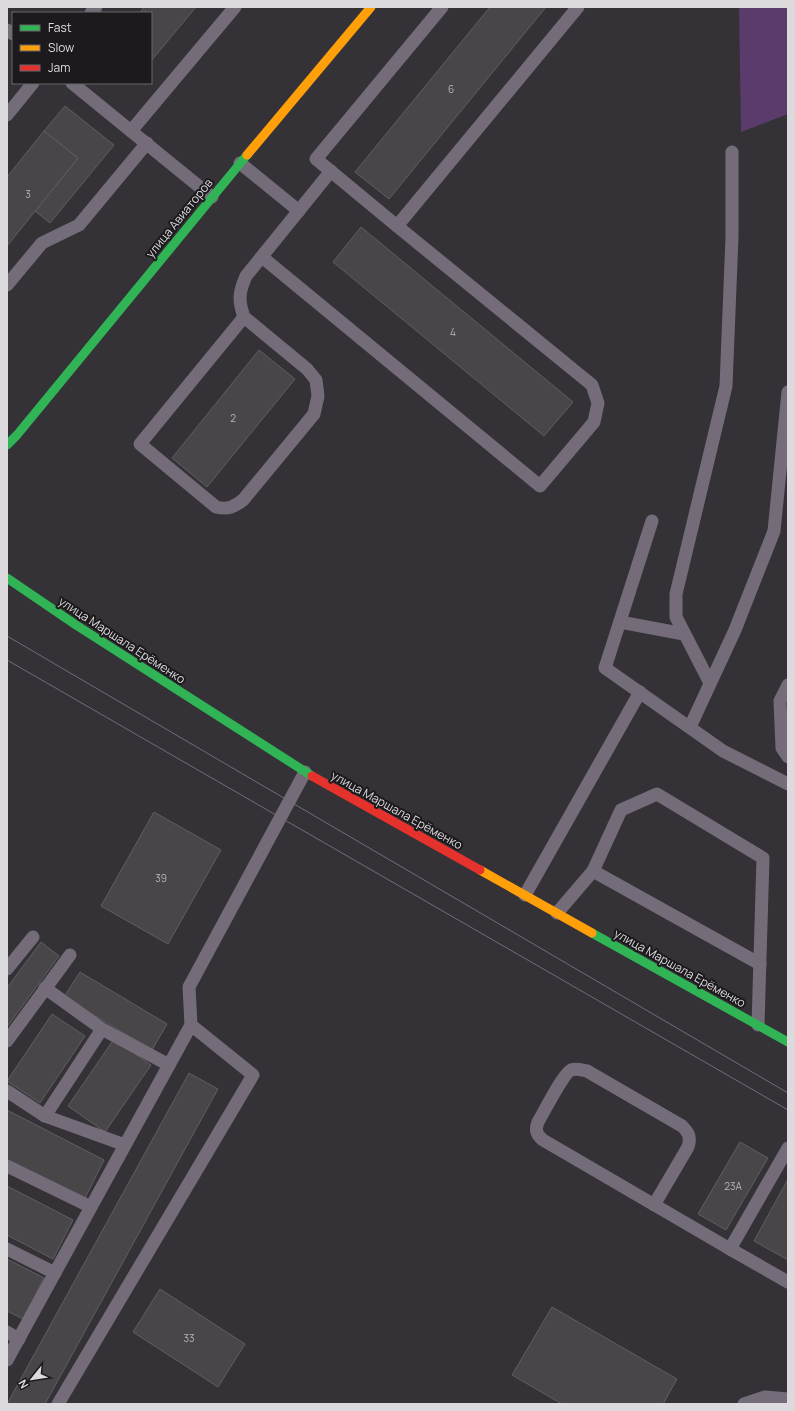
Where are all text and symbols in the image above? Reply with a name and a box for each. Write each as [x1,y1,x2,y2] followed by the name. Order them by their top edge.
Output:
[12,12,152,84] legend
[48,19,72,36] text: Fast
[48,39,74,56] text: Slow
[48,59,70,76] text: Jam
[448,82,454,96] house number: 6
[142,174,217,261] street label: улица Авиаторов
[25,187,31,201] house number: 3
[450,325,456,339] house number: 4
[230,411,236,425] house number: 2
[55,593,189,687] street label: улица Маршала Ерёменко
[328,767,466,853] street label: улица Маршала Ерёменко
[155,871,167,885] house number: 39
[611,925,749,1011] street label: улица Маршала Ерёменко
[724,1179,742,1193] house number: 23А
[183,1331,195,1345] house number: 33
[12,1359,52,1399] north arrow
[14,1377,31,1391] text: N

